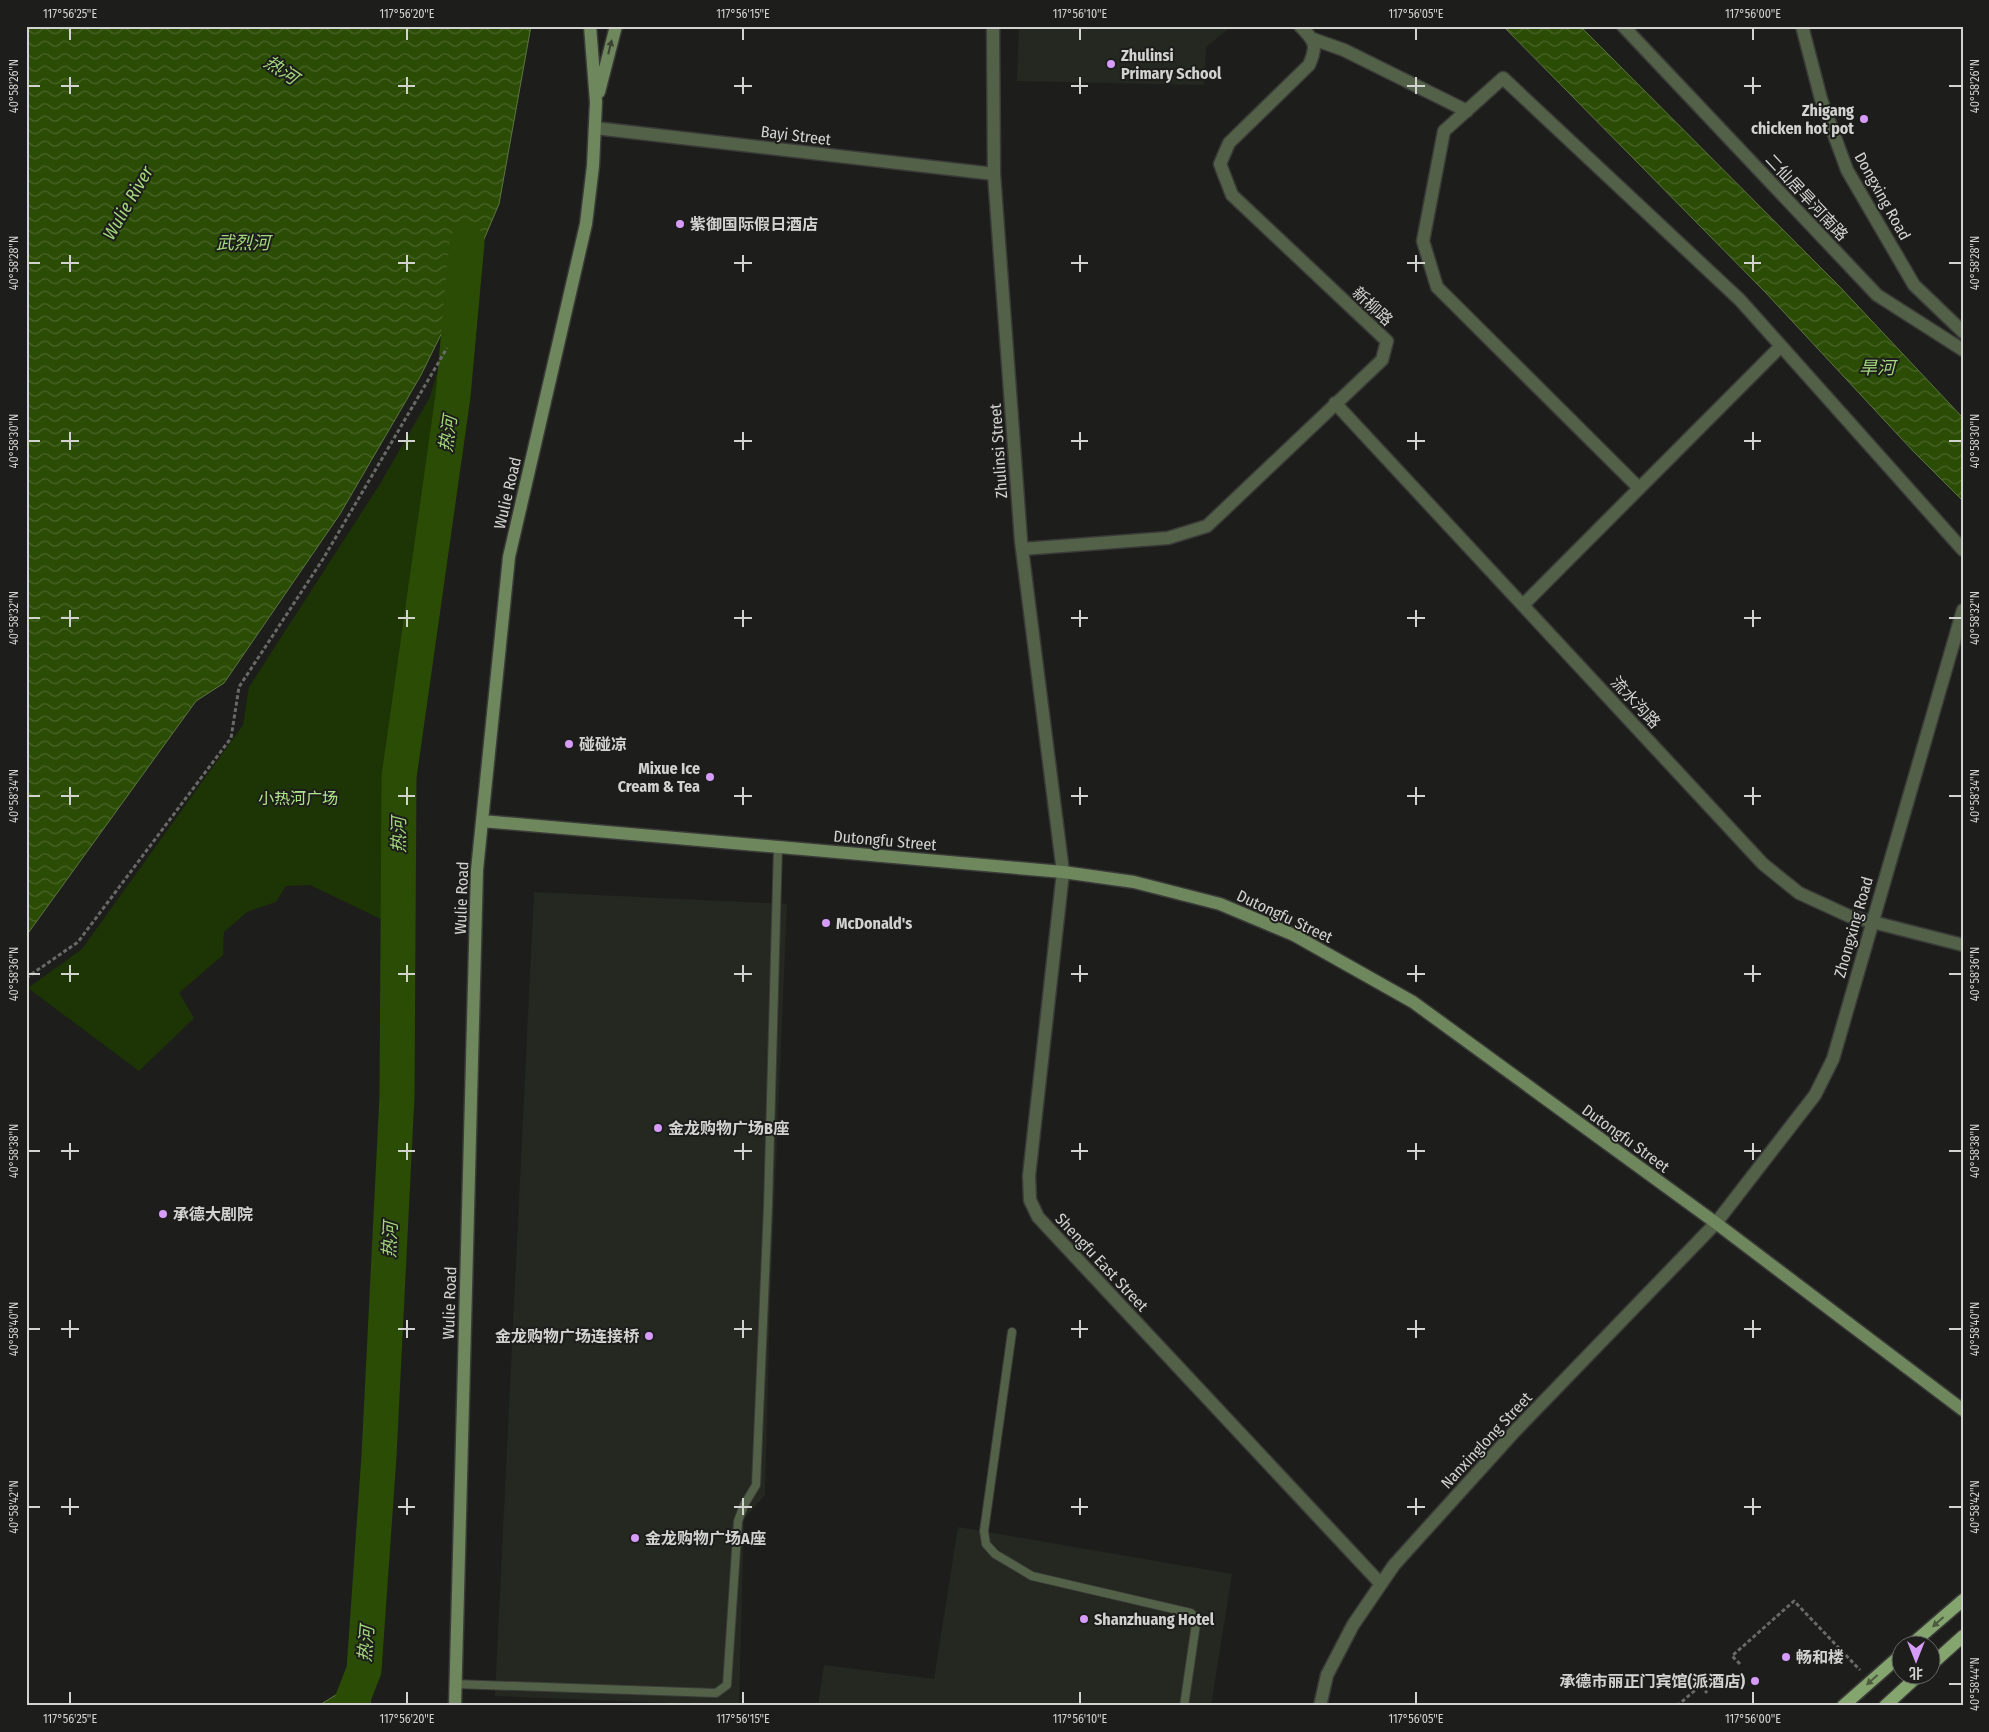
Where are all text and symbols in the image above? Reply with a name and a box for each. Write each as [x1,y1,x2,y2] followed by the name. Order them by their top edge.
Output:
[43,7,97,21] text: 117°56'25"E
[379,7,435,21] text: 117°56'20"E
[716,7,770,21] text: 117°56'15"E
[1053,7,1108,21] text: 117°56'10"E
[1389,7,1444,21] text: 117°56'05"E
[1725,7,1781,21] text: 117°56'00"E
[607,40,615,55] one-way arrow
[1121,46,1222,83] place label: Zhulinsi Primary School
[260,51,305,91] water label: 热河
[1105,58,1117,70] marker: Zhulinsi Primary School
[7,59,21,113] text: 40°58'26"N
[1968,59,1982,113] text: 40°58'26"N
[1751,101,1854,138] place label: Zhigang chicken hot pot
[1858,113,1870,125] marker: Zhigang chicken hot pot
[760,122,833,149] street label: Bayi Street
[1851,149,1915,244] street label: Dongxing Road
[1761,150,1852,245] street label: 二仙居旱河南路
[98,162,158,244] water label: Wulie River
[690,215,818,234] place label: 紫御国际假日酒店
[674,218,686,230] marker: 紫御国际假日酒店
[216,232,273,254] water label: 武烈河
[7,236,21,290] text: 40°58'28"N
[1968,236,1982,290] text: 40°58'28"N
[1349,283,1397,330] street label: 新柳路
[1859,357,1898,379] water label: 旱河
[986,402,1011,499] street label: Zhulinsi Street
[435,412,462,453] water label: 热河
[7,414,21,468] text: 40°58'30"N
[1968,414,1982,468] text: 40°58'30"N
[490,455,525,531] street label: Wulie Road
[7,591,21,645] text: 40°58'32"N
[1968,591,1982,645] text: 40°58'32"N
[1607,672,1664,732] street label: 流水沟路
[579,735,627,754] place label: 碰碰凉
[563,738,575,750] marker: 碰碰凉
[618,759,700,796] place label: Mixue Ice Cream & Tea
[7,769,21,823] text: 40°58'34"N
[1968,769,1982,823] text: 40°58'34"N
[704,771,716,783] marker: Mixue Ice Cream & Tea
[258,789,338,808] park label: 小热河广场
[388,814,410,853] water label: 热河
[833,827,938,855] street label: Dutongfu Street
[451,861,472,935] street label: Wulie Road
[1830,874,1877,980] street label: Zhongxing Road
[1234,886,1336,947] street label: Dutongfu Street
[836,914,912,933] place label: McDonald's
[820,917,832,929] marker: McDonald's
[7,947,21,1001] text: 40°58'36"N
[1968,947,1982,1001] text: 40°58'36"N
[1578,1100,1674,1177] street label: Dutongfu Street
[668,1119,789,1138] place label: 金龙购物广场B座
[652,1122,664,1134] marker: 金龙购物广场B座
[7,1124,21,1178] text: 40°58'38"N
[1968,1124,1982,1178] text: 40°58'38"N
[173,1205,253,1224] place label: 承德大剧院
[157,1208,169,1220] marker: 承德大剧院
[1051,1209,1153,1316] street label: Shengfu East Street
[378,1218,402,1259] water label: 热河
[439,1266,460,1340] street label: Wulie Road
[7,1302,21,1356] text: 40°58'40"N
[1968,1302,1982,1356] text: 40°58'40"N
[495,1327,640,1346] place label: 金龙购物广场连接桥
[643,1330,655,1342] marker: 金龙购物广场连接桥
[1437,1388,1536,1492] street label: Nanxinglong Street
[7,1480,21,1534] text: 40°58'42"N
[1968,1480,1982,1534] text: 40°58'42"N
[645,1529,766,1548] place label: 金龙购物广场A座
[629,1532,641,1544] marker: 金龙购物广场A座
[1094,1610,1215,1629] place label: Shanzhuang Hotel
[1078,1613,1090,1625] marker: Shanzhuang Hotel
[1932,1616,1944,1628] one-way arrow
[353,1622,379,1663] water label: 热河
[1892,1634,1942,1684] north arrow
[1796,1648,1844,1667] place label: 畅和楼
[1780,1651,1792,1663] marker: 畅和楼
[1968,1657,1982,1711] text: 40°58'44"N
[1909,1664,1923,1681] text: 北
[1559,1672,1745,1691] place label: 承德市丽正门宾馆(派酒店)
[1867,1674,1879,1686] one-way arrow
[1749,1675,1761,1687] marker: 承德市丽正门宾馆(派酒店)
[43,1712,97,1726] text: 117°56'25"E
[379,1712,435,1726] text: 117°56'20"E
[716,1712,770,1726] text: 117°56'15"E
[1053,1712,1108,1726] text: 117°56'10"E
[1389,1712,1444,1726] text: 117°56'05"E
[1725,1712,1781,1726] text: 117°56'00"E

